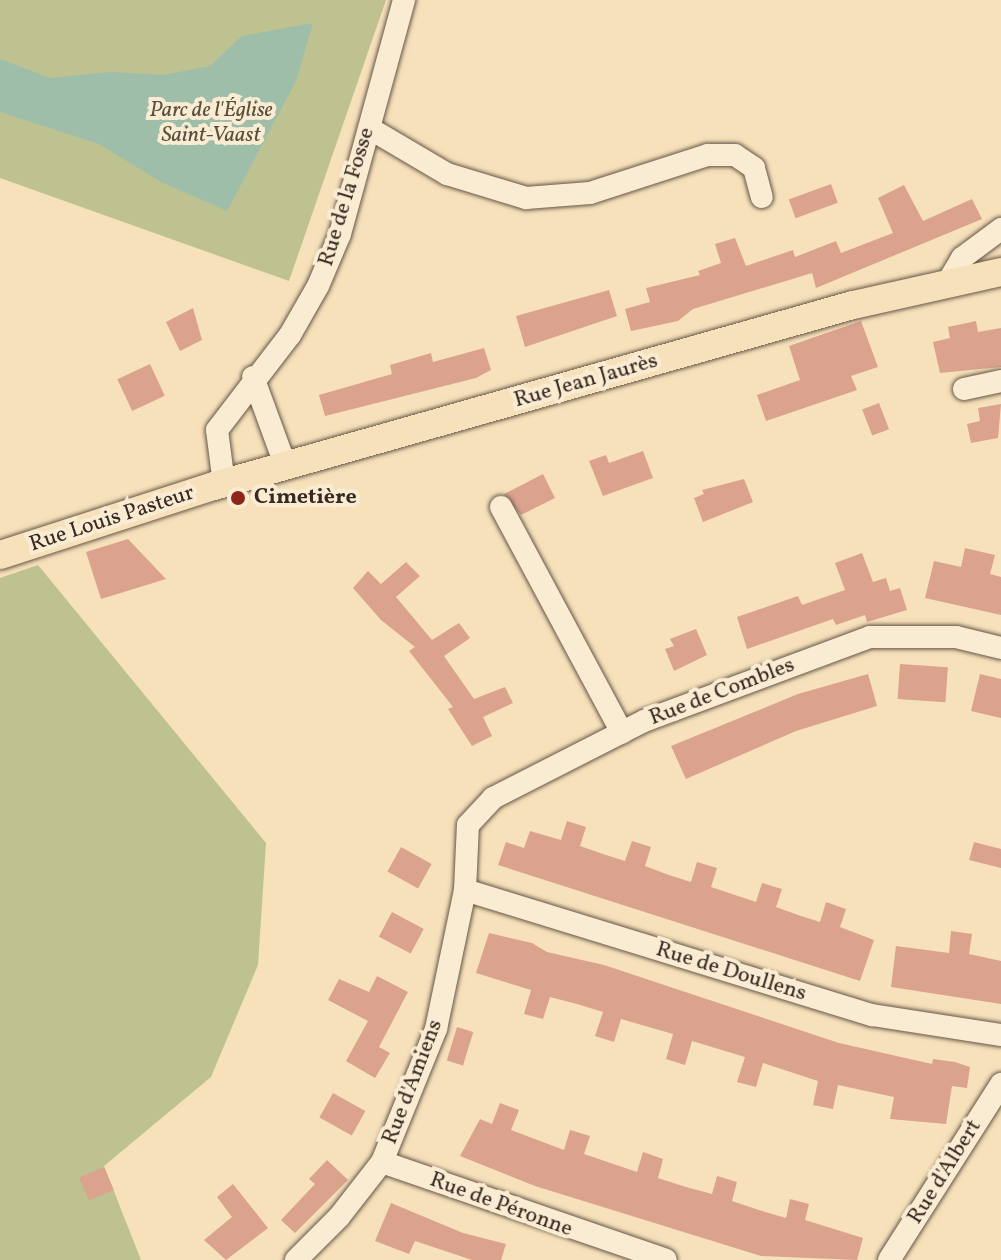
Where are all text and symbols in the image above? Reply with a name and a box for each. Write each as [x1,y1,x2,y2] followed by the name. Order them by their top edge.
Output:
[149,97,273,148] park label: Parc de l'Église Saint-Vaast
[313,124,381,270] street label: Rue de la Fosse
[511,348,661,414] street label: Rue Jean Jaurès
[26,480,198,558] street label: Rue Louis Pasteur
[254,485,357,511] place label: Cimetière
[229,489,247,507] marker: Cimetière
[646,652,798,732] street label: Rue de Combles
[653,937,809,1007] street label: Rue de Doullens
[377,1016,449,1148] street label: Rue d'Amiens
[902,1115,988,1229] street label: Rue d'Albert
[426,1167,576,1243] street label: Rue de Péronne

